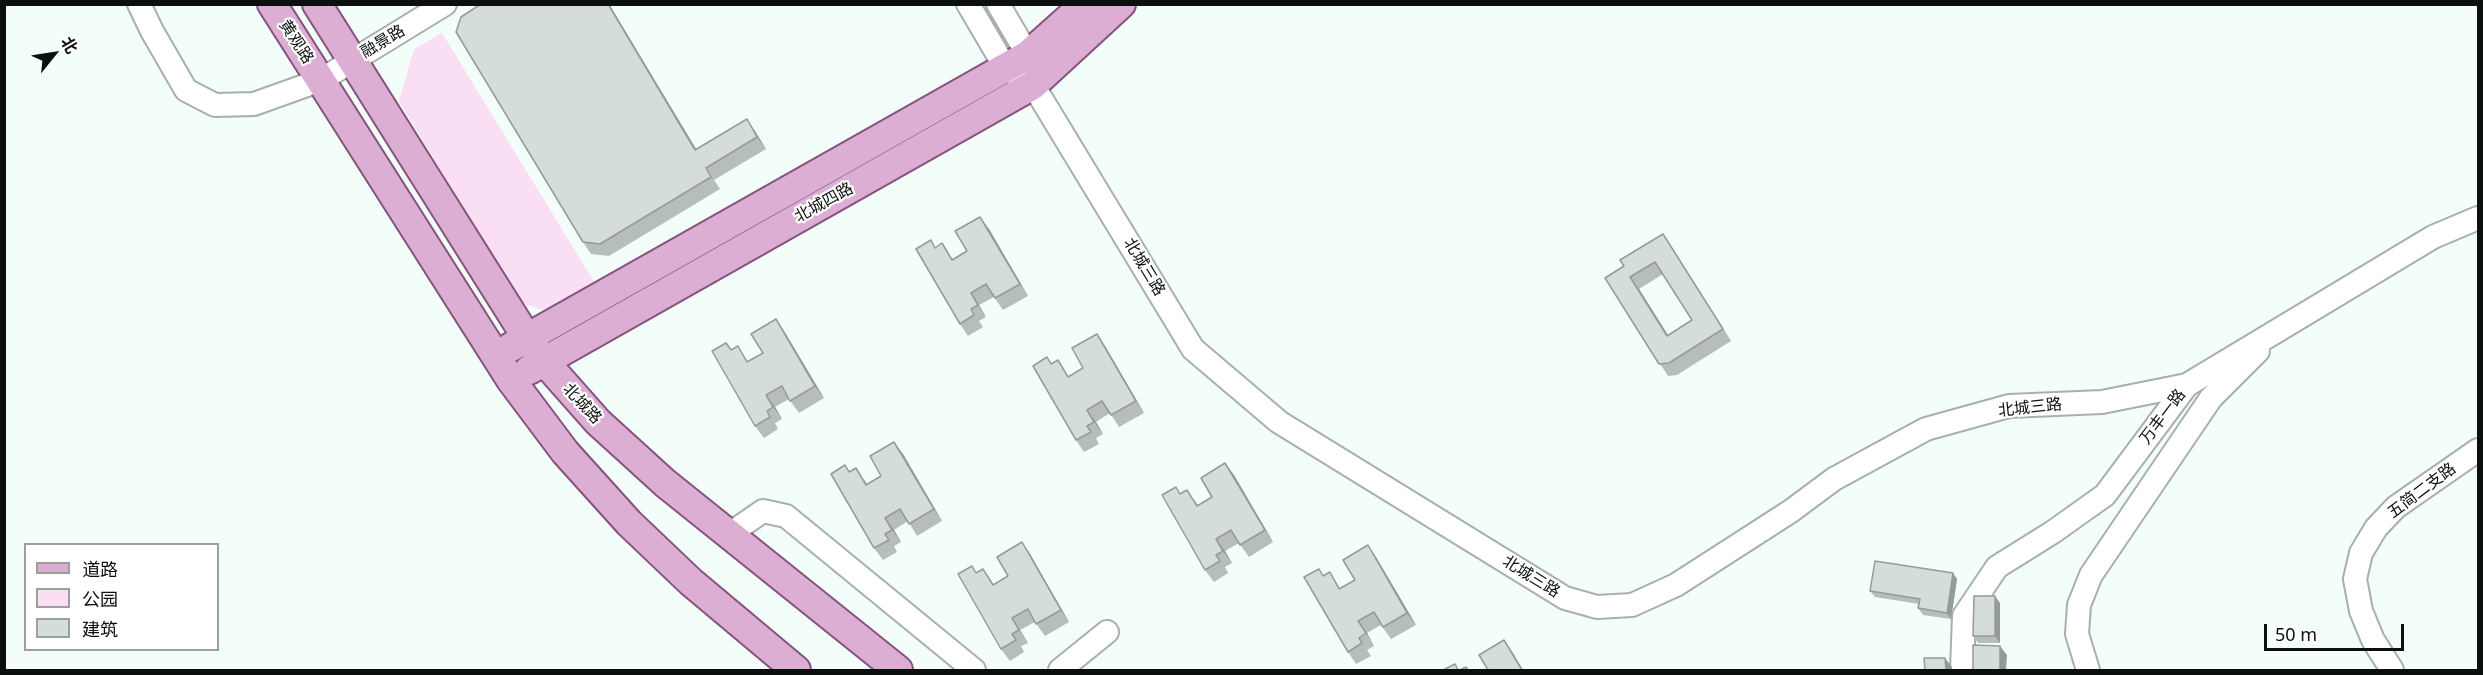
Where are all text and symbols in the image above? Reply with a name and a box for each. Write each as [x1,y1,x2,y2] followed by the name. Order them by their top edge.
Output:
[275,17,317,67] street label: 黄观路
[357,21,409,63] street label: 融景路
[24,24,84,84] north arrow
[56,33,83,57] text: 北
[791,179,857,227] street label: 北城四路
[1119,235,1169,299] street label: 北城三路
[559,380,605,428] street label: 北城路
[2136,386,2190,448] street label: 万丰一路
[1997,395,2063,421] street label: 北城三路
[2384,459,2460,523] street label: 五简二支路
[24,543,219,651] legend
[1499,552,1563,602] street label: 北城三路
[82,557,118,581] text: 道路
[82,587,118,611] text: 公园
[2267,612,2406,650] scale bar
[82,617,118,641] text: 建筑
[2275,622,2317,646] text: 50 m

